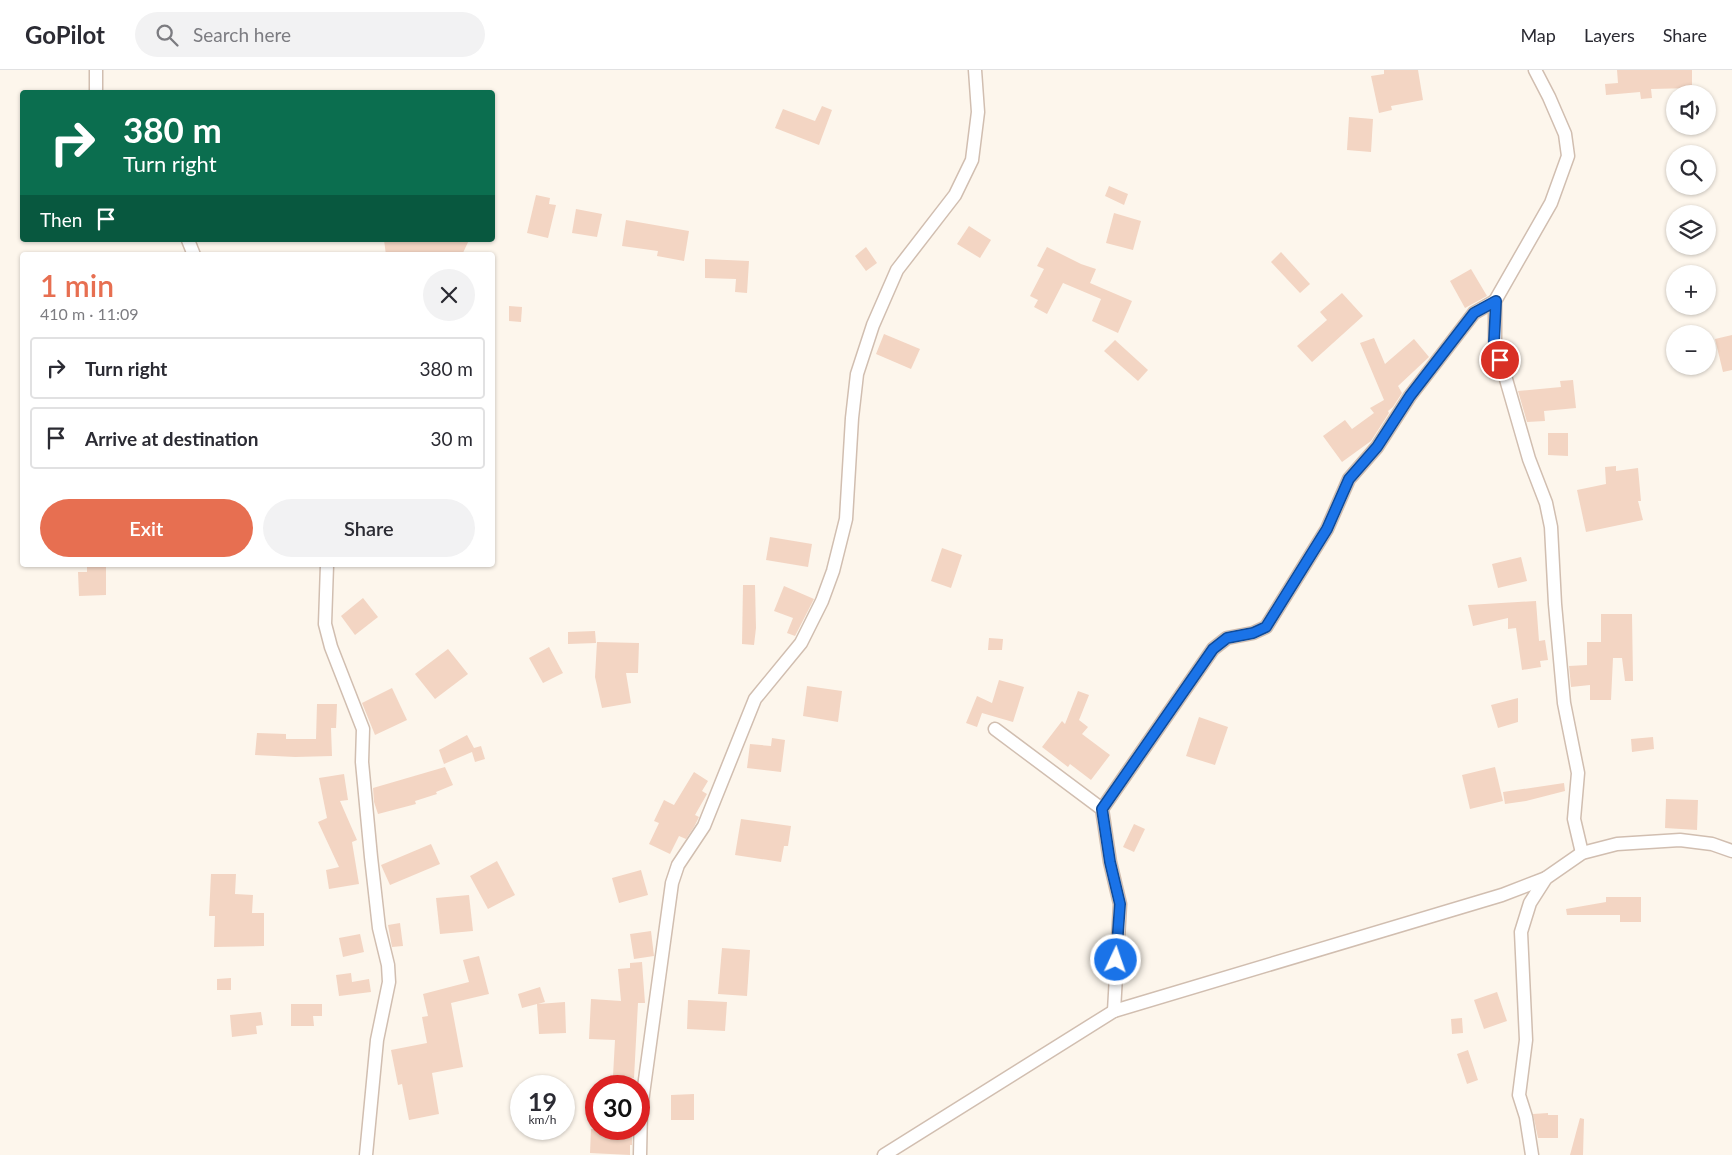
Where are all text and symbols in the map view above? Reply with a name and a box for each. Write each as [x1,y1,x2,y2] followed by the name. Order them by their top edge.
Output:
[135,12,485,57] search box
[25,20,105,49] text: GoPilot
[153,21,181,49] icon: search
[193,23,291,46] text: Search here
[1520,24,1556,46] text: Map
[1584,24,1635,46] text: Layers
[1663,24,1707,46] text: Share
[1666,85,1716,375] map controls
[1666,85,1716,135] button: sound
[123,108,222,150] text: 380 m
[40,110,105,175] icon: right
[1666,145,1716,195] button: search
[123,150,217,177] text: Turn right
[92,205,120,233] icon: arrive
[1666,205,1716,255] button: layers
[40,208,82,231] text: Then
[1666,265,1716,315] button: +
[40,267,114,303] text: 1 min
[423,269,475,321] button: close
[40,304,139,323] text: 410 m · 11:09
[1666,325,1716,375] button: −
[1479,339,1521,381] pin
[1486,346,1514,374] icon: arrive
[42,354,70,382] icon: right
[85,357,167,380] text: Turn right
[419,357,473,380] text: 380 m
[42,424,70,452] icon: arrive
[85,427,258,450] text: Arrive at destination
[430,427,473,450] text: 30 m
[40,499,253,557] button: Exit
[263,499,475,557] button: Share
[1089,933,1141,985] position arrow
[585,1075,650,1140] speed limit sign: 30
[528,1086,557,1116] text: 19
[528,1112,557,1127] text: km/h

